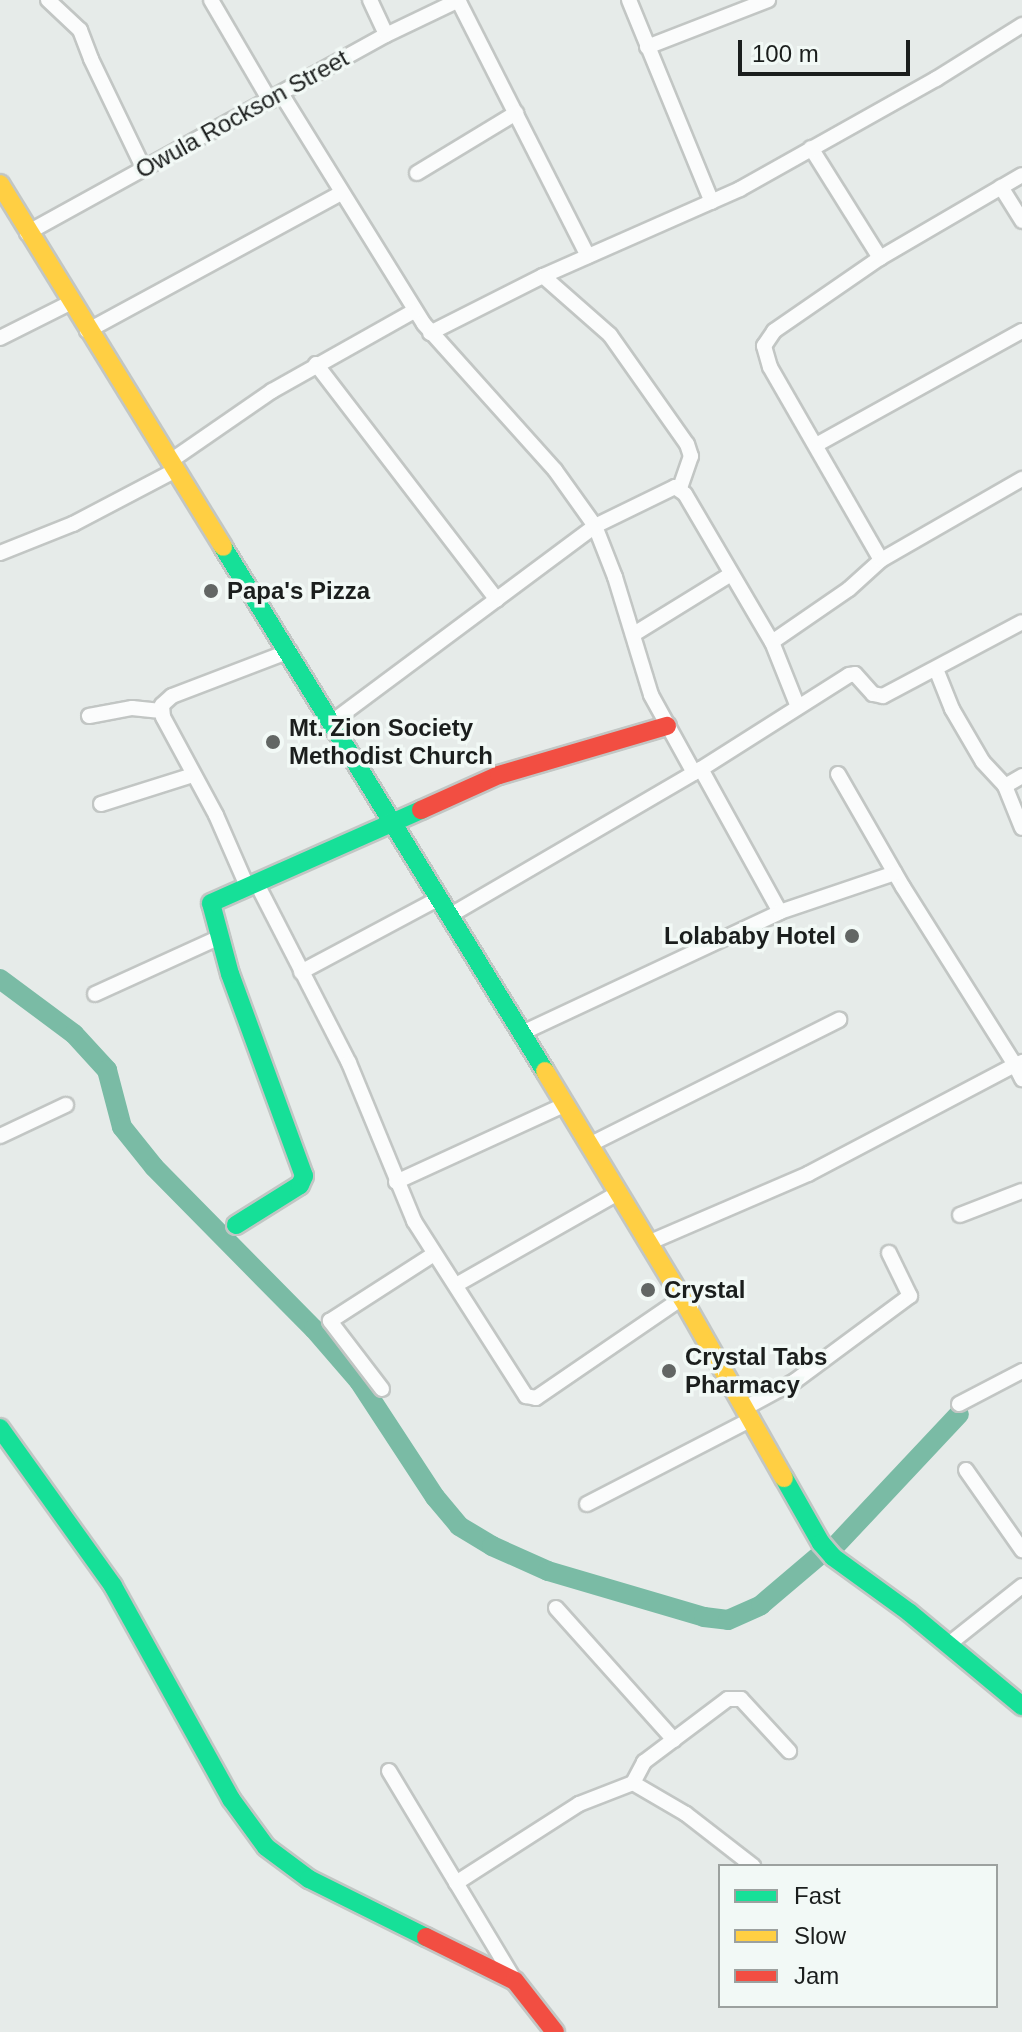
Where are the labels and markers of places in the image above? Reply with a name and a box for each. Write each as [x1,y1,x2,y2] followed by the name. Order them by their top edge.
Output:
[227,577,370,605] place label: Papa's Pizza
[202,582,220,600] marker: Papa's Pizza
[289,714,493,770] place label: Mt. Zion Society Methodist Church
[264,733,282,751] marker: Mt. Zion Society Methodist Church
[664,922,836,950] place label: Lolababy Hotel
[843,927,861,945] marker: Lolababy Hotel
[664,1276,745,1304] place label: Crystal
[639,1281,657,1299] marker: Crystal
[685,1343,827,1399] place label: Crystal Tabs Pharmacy
[660,1362,678,1380] marker: Crystal Tabs Pharmacy

